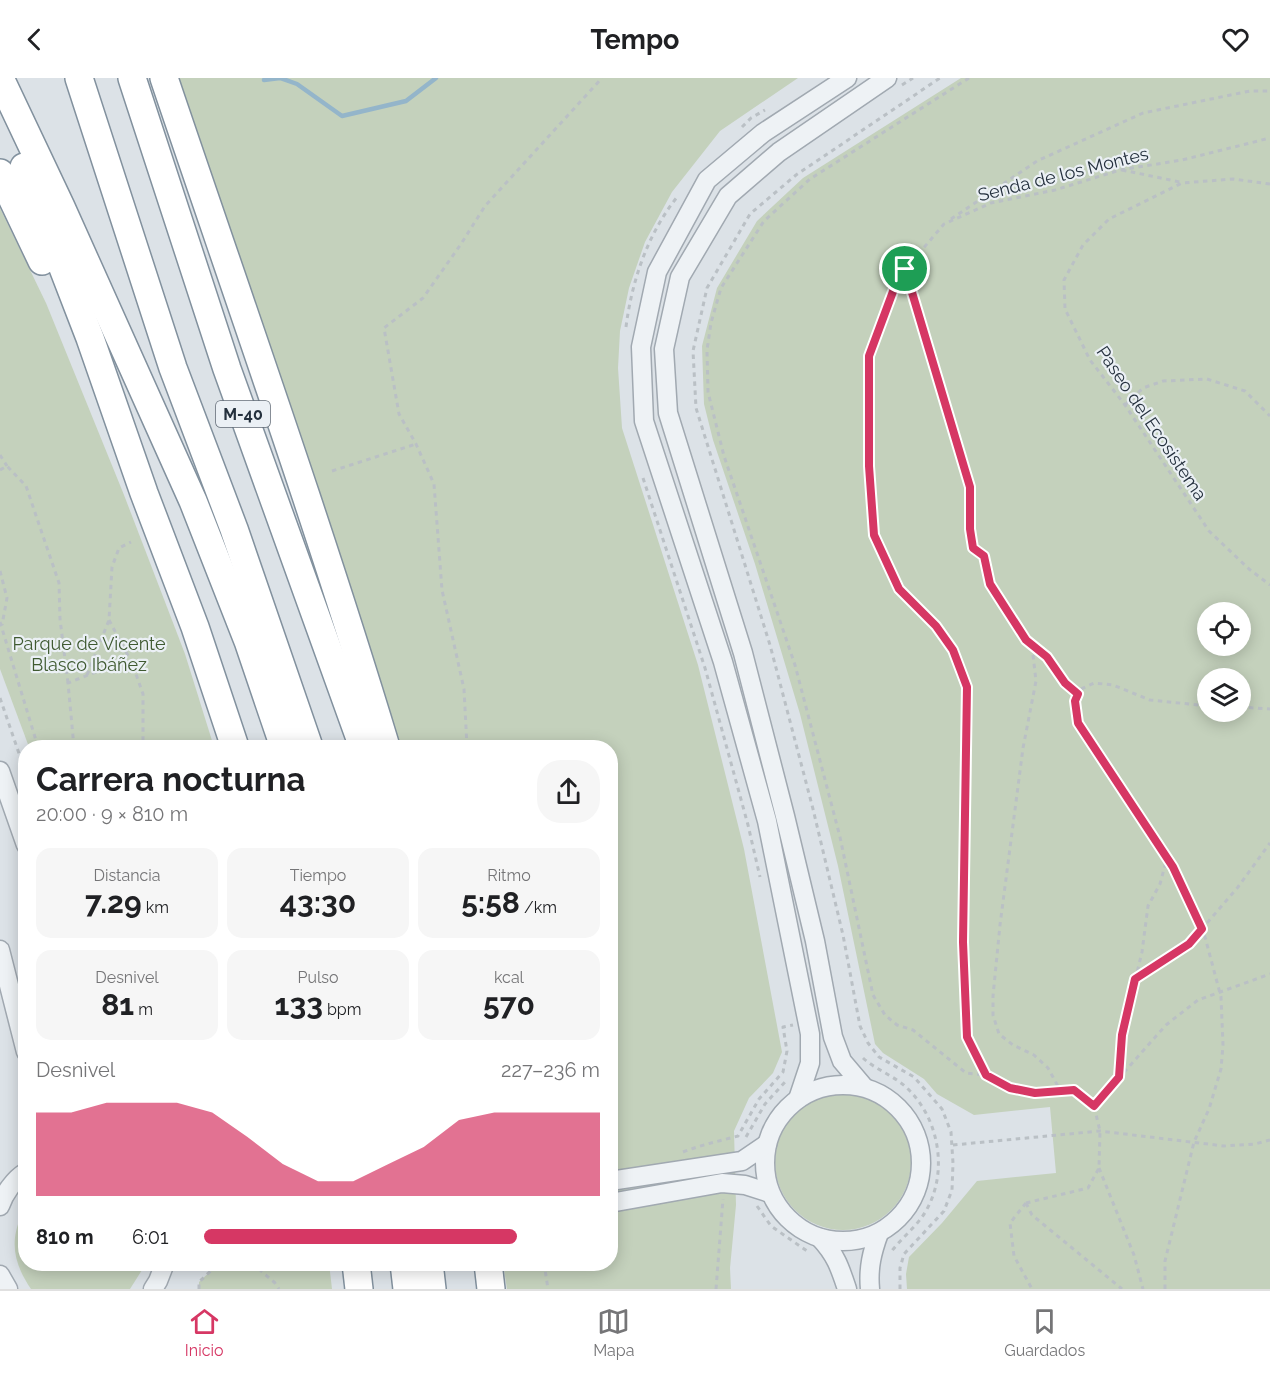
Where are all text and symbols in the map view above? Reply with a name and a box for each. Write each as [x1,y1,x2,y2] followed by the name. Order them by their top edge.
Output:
[18,23,51,56] icon: back
[1219,23,1252,56] icon: heart
[591,24,679,55] text: Tempo
[976,143,1151,205] street label: Senda de los Montes
[879,243,930,294] pin
[888,252,921,285] icon: arrive
[1093,342,1211,504] street label: Paseo del Ecosistema
[216,401,270,427] road number: M-40
[1197,602,1251,722] map controls
[1197,602,1251,656] button: locate
[12,633,166,675] park label: Parque de Vicente Blasco Ibáñez
[1197,668,1251,722] button: layers
[36,760,305,799] text: Carrera nocturna
[537,760,600,823] button: share
[36,802,188,826] text: 20:00 · 9 × 810 m
[93,866,161,885] text: Distancia
[290,866,346,885] text: Tiempo
[487,866,531,885] text: Ritmo
[85,885,142,920] text: 7.29
[280,885,356,920] text: 43:30
[461,885,520,920] text: 5:58
[142,898,169,917] text: km
[520,898,557,917] text: /km
[95,968,159,987] text: Desnivel
[297,968,339,987] text: Pulso
[494,968,524,987] text: kcal
[101,987,134,1022] text: 81
[275,987,323,1022] text: 133
[483,987,535,1022] text: 570
[134,1000,153,1019] text: m
[323,1000,361,1019] text: bpm
[36,1058,115,1082] text: Desnivel
[501,1058,600,1082] text: 227–236 m
[36,1225,94,1249] text: 810 m
[132,1225,169,1249] text: 6:01
[185,1305,223,1360] tab: Inicio
[593,1305,634,1360] tab: Mapa
[1004,1305,1085,1360] tab: Guardados

